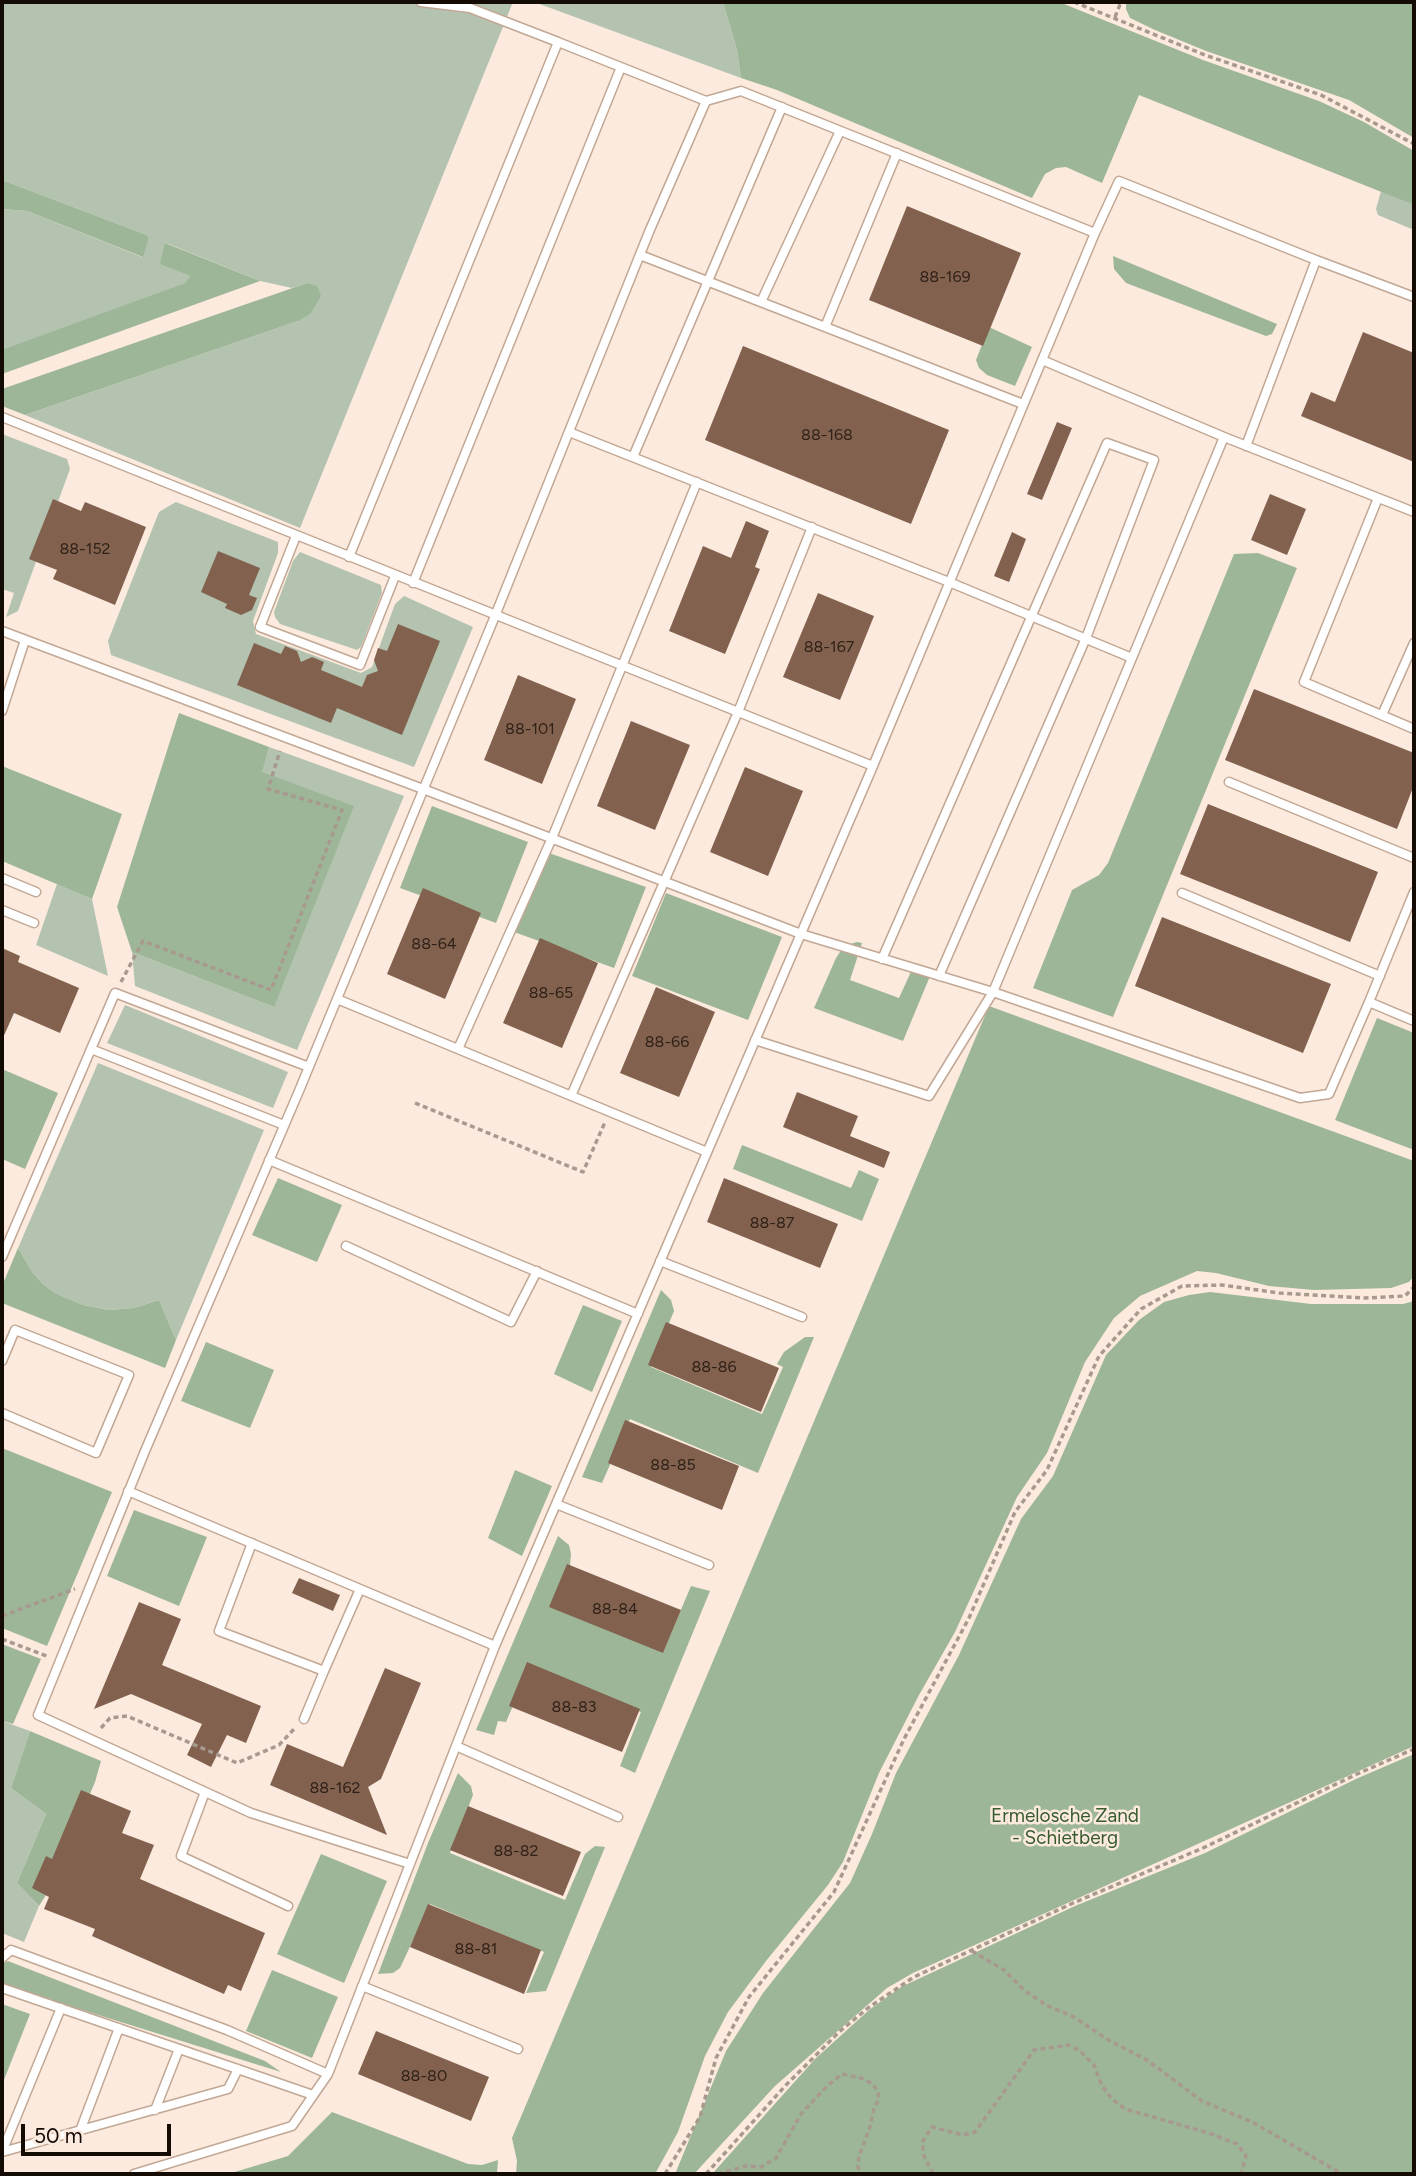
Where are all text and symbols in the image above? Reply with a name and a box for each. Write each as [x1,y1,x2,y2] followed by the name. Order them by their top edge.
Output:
[919,267,971,287] house number: 88-169
[801,425,853,445] house number: 88-168
[59,539,111,559] house number: 88-152
[804,637,854,657] house number: 88-167
[505,719,555,739] house number: 88-101
[411,934,457,954] house number: 88-64
[529,983,573,1003] house number: 88-65
[645,1032,689,1052] house number: 88-66
[750,1213,794,1233] house number: 88-87
[691,1357,737,1377] house number: 88-86
[650,1455,696,1475] house number: 88-85
[592,1599,638,1619] house number: 88-84
[552,1697,596,1717] house number: 88-83
[310,1778,360,1798] house number: 88-162
[991,1805,1139,1849] park label: Ermelosche Zand - Schietberg
[493,1841,539,1861] house number: 88-82
[455,1939,497,1959] house number: 88-81
[401,2066,447,2086] house number: 88-80
[24,2110,175,2154] scale bar
[34,2123,83,2148] text: 50 m

